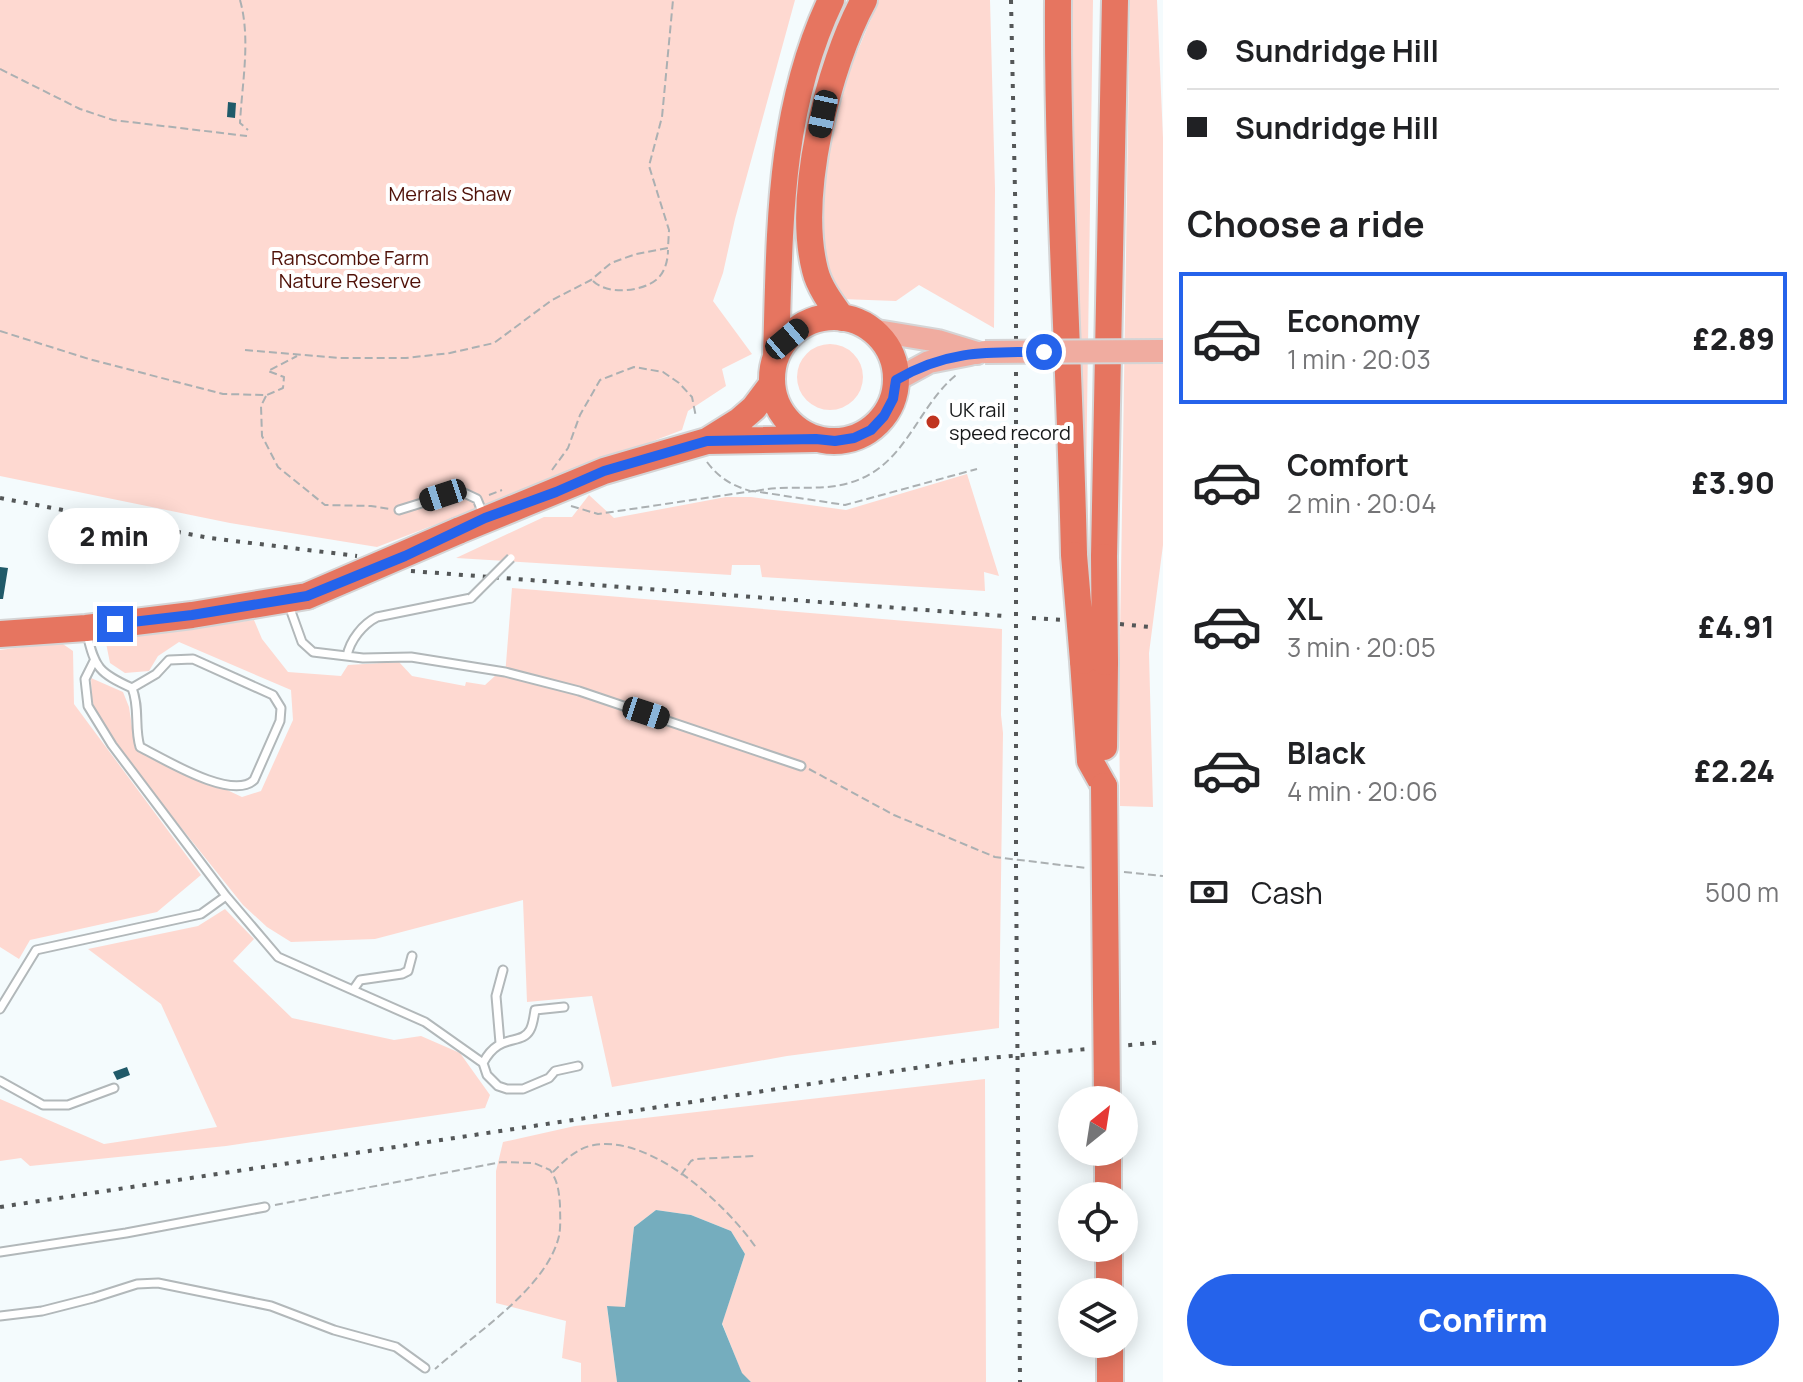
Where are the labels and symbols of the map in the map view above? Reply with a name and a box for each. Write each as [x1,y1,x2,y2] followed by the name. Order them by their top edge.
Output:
[806,88,840,140] car
[388,180,512,207] park label: Merrals Shaw
[271,244,429,294] park label: Ranscombe Farm Nature Reserve
[761,314,813,364] car
[1026,334,1062,370] route start
[949,396,1071,446] place label: UK rail speed record
[924,413,942,431] marker: UK rail speed record
[416,476,470,514] car
[49,508,181,564] callout: 2 min
[97,606,133,642] route end
[619,694,673,732] car
[1058,1086,1138,1166] north arrow

